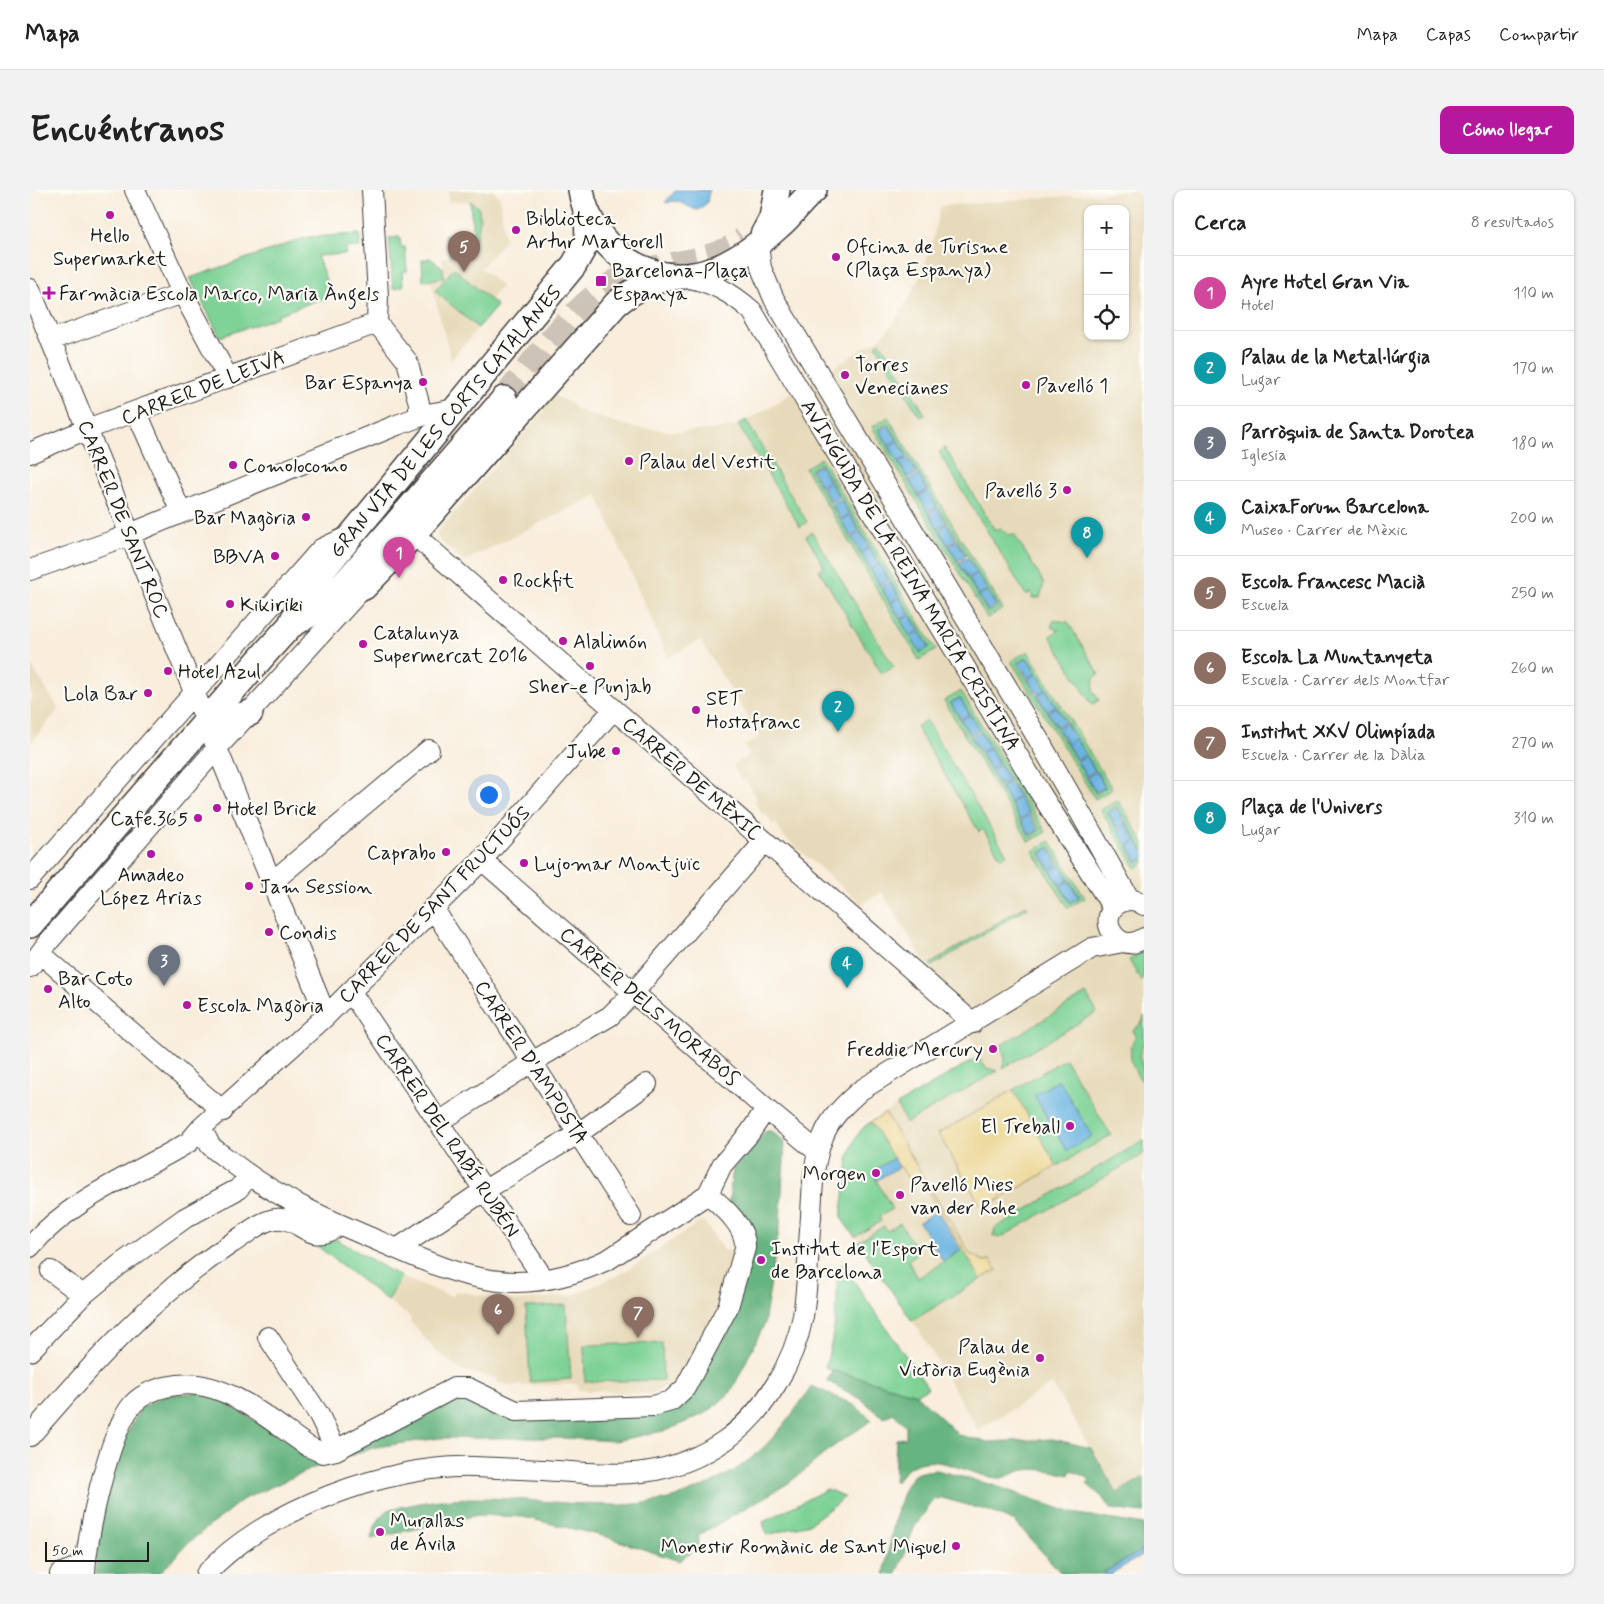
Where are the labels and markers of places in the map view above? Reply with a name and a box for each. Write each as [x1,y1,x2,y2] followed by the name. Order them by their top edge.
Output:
[526,206,664,256] place label: Biblioteca Artur Martorell
[104,209,116,221] marker: Hello Supermarket
[53,223,167,273] place label: Hello Supermarket
[510,224,522,236] marker: Biblioteca Artur Martorell
[448,231,480,272] pin: 5
[846,234,1008,284] place label: Ofcina de Turisme (Plaça Espanya)
[830,251,842,263] marker: Ofcina de Turisme (Plaça Espanya)
[612,258,749,308] place label: Barcelona-Plaça Espanya
[594,274,608,288] marker: Barcelona-Plaça Espanya
[59,281,380,310] place label: Farmàcia Escola Marco, Maria Àngels
[43,287,55,299] marker: Farmàcia Escola Marco, Maria Àngels
[855,352,949,402] place label: Torres Venecianes
[839,369,851,381] marker: Torres Venecianes
[305,370,413,397] place label: Bar Espanya
[1036,373,1108,400] place label: Pavelló 1
[417,376,429,388] marker: Bar Espanya
[1020,379,1032,391] marker: Pavelló 1
[639,449,775,476] place label: Palau del Vestit
[243,453,348,480] place label: Comolocomo
[623,455,635,467] marker: Palau del Vestit
[227,459,239,471] marker: Comolocomo
[985,478,1057,505] place label: Pavelló 3
[1061,484,1073,496] marker: Pavelló 3
[194,505,296,532] place label: Bar Magòria
[300,511,312,523] marker: Bar Magòria
[1071,517,1103,558] pin: 8
[383,537,415,578] pin: 1
[213,544,265,571] place label: BBVA
[269,550,281,562] marker: BBVA
[513,568,574,595] place label: Rockfit
[497,574,509,586] marker: Rockfit
[240,592,303,619] place label: Kikiriki
[224,598,236,610] marker: Kikiriki
[373,620,528,670] place label: Catalunya Supermercat 2016
[573,629,647,656] place label: Alalimón
[557,635,569,647] marker: Alalimón
[357,638,369,650] marker: Catalunya Supermercat 2016
[178,659,261,686] place label: Hotel Azul
[584,660,596,672] marker: Sher-e Punjab
[162,665,174,677] marker: Hotel Azul
[529,674,652,701] place label: Sher-e Punjab
[63,681,138,708] place label: Lola Bar
[706,686,800,736] place label: SET Hostafranc
[142,687,154,699] marker: Lola Bar
[822,691,854,732] pin: 2
[690,704,702,716] marker: SET Hostafranc
[566,739,606,766] place label: Jube
[610,745,622,757] marker: Jube
[227,796,317,823] place label: Hotel Brick
[211,802,223,814] marker: Hotel Brick
[110,806,188,833] place label: Cafe.365
[192,812,204,824] marker: Cafe.365
[367,840,436,867] place label: Caprabo
[440,846,452,858] marker: Caprabo
[145,848,157,860] marker: Amadeo López Arias
[534,851,700,878] place label: Lujomar Montjuïc
[518,857,530,869] marker: Lujomar Montjuïc
[100,862,202,912] place label: Amadeo López Arias
[259,874,372,901] place label: Jam Session
[243,880,255,892] marker: Jam Session
[279,920,337,947] place label: Condis
[263,926,275,938] marker: Condis
[148,945,180,986] pin: 3
[831,947,863,988] pin: 4
[58,966,133,1016] place label: Bar Coto Alto
[42,983,54,995] marker: Bar Coto Alto
[197,993,324,1022] place label: Escola Magòria
[181,999,193,1011] marker: Escola Magòria
[847,1037,983,1064] place label: Freddie Mercury
[987,1043,999,1055] marker: Freddie Mercury
[981,1114,1060,1141] place label: El Treball
[1064,1120,1076,1132] marker: El Treball
[803,1161,866,1189] place label: Morgen
[870,1167,882,1179] marker: Morgen
[910,1172,1017,1222] place label: Pavelló Mies van der Rohe
[894,1189,906,1201] marker: Pavelló Mies van der Rohe
[771,1236,939,1286] place label: Institut de l'Esport de Barcelona
[755,1254,767,1266] marker: Institut de l'Esport de Barcelona
[482,1294,514,1335] pin: 6
[622,1297,654,1338] pin: 7
[899,1334,1030,1384] place label: Palau de Victòria Eugènia
[1034,1352,1046,1364] marker: Palau de Victòria Eugènia
[390,1508,465,1558] place label: Murallas de Ávila
[374,1526,386,1538] marker: Murallas de Ávila
[661,1534,946,1561] place label: Monestir Romànic de Sant Miquel
[950,1540,962,1552] marker: Monestir Romànic de Sant Miquel

